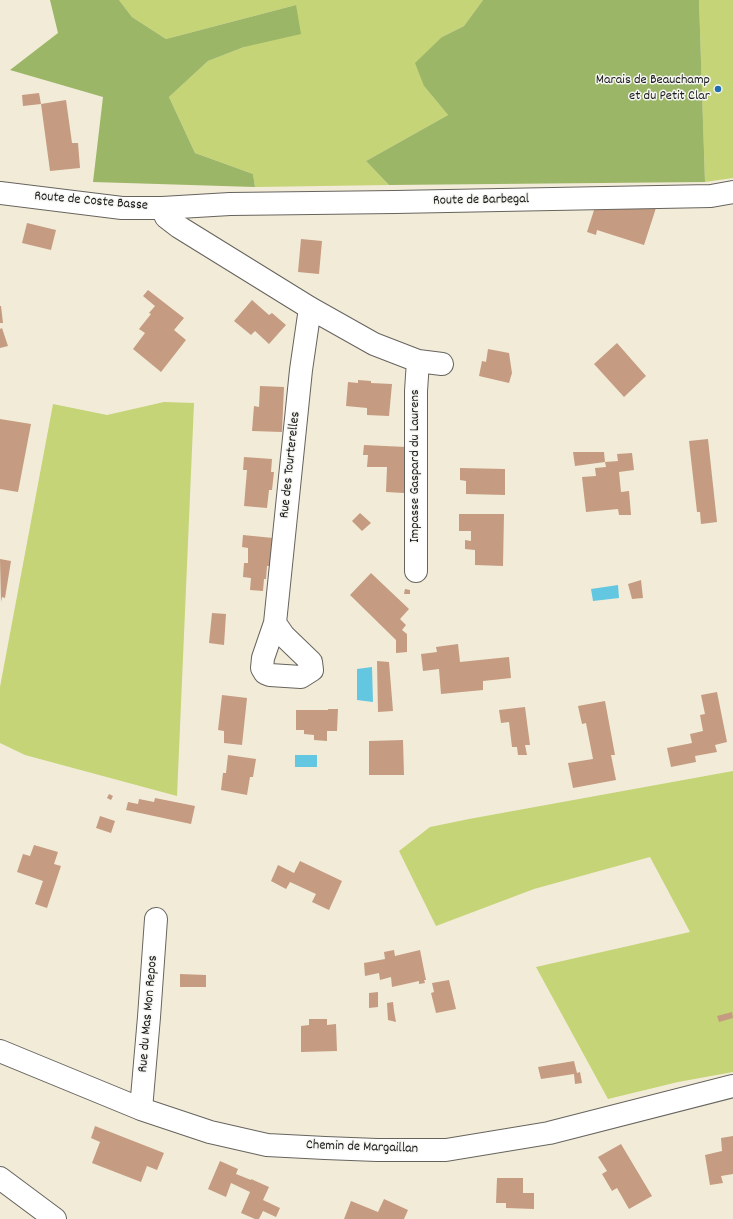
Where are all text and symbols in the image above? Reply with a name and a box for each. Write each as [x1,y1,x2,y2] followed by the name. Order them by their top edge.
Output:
[596,73,710,106] place label: Marais de Beauchamp et du Petit Clar
[713,84,723,94] marker: Marais de Beauchamp et du Petit Clar
[33,189,149,215] street label: Route de Coste Basse
[433,192,529,210] street label: Route de Barbegal
[408,389,424,543] street label: Impasse Gaspard du Laurens
[277,411,305,519] street label: Rue des Tourterelles
[136,955,162,1073] street label: Rue du Mas Mon Repos
[306,1138,418,1158] street label: Chemin de Margaillan

